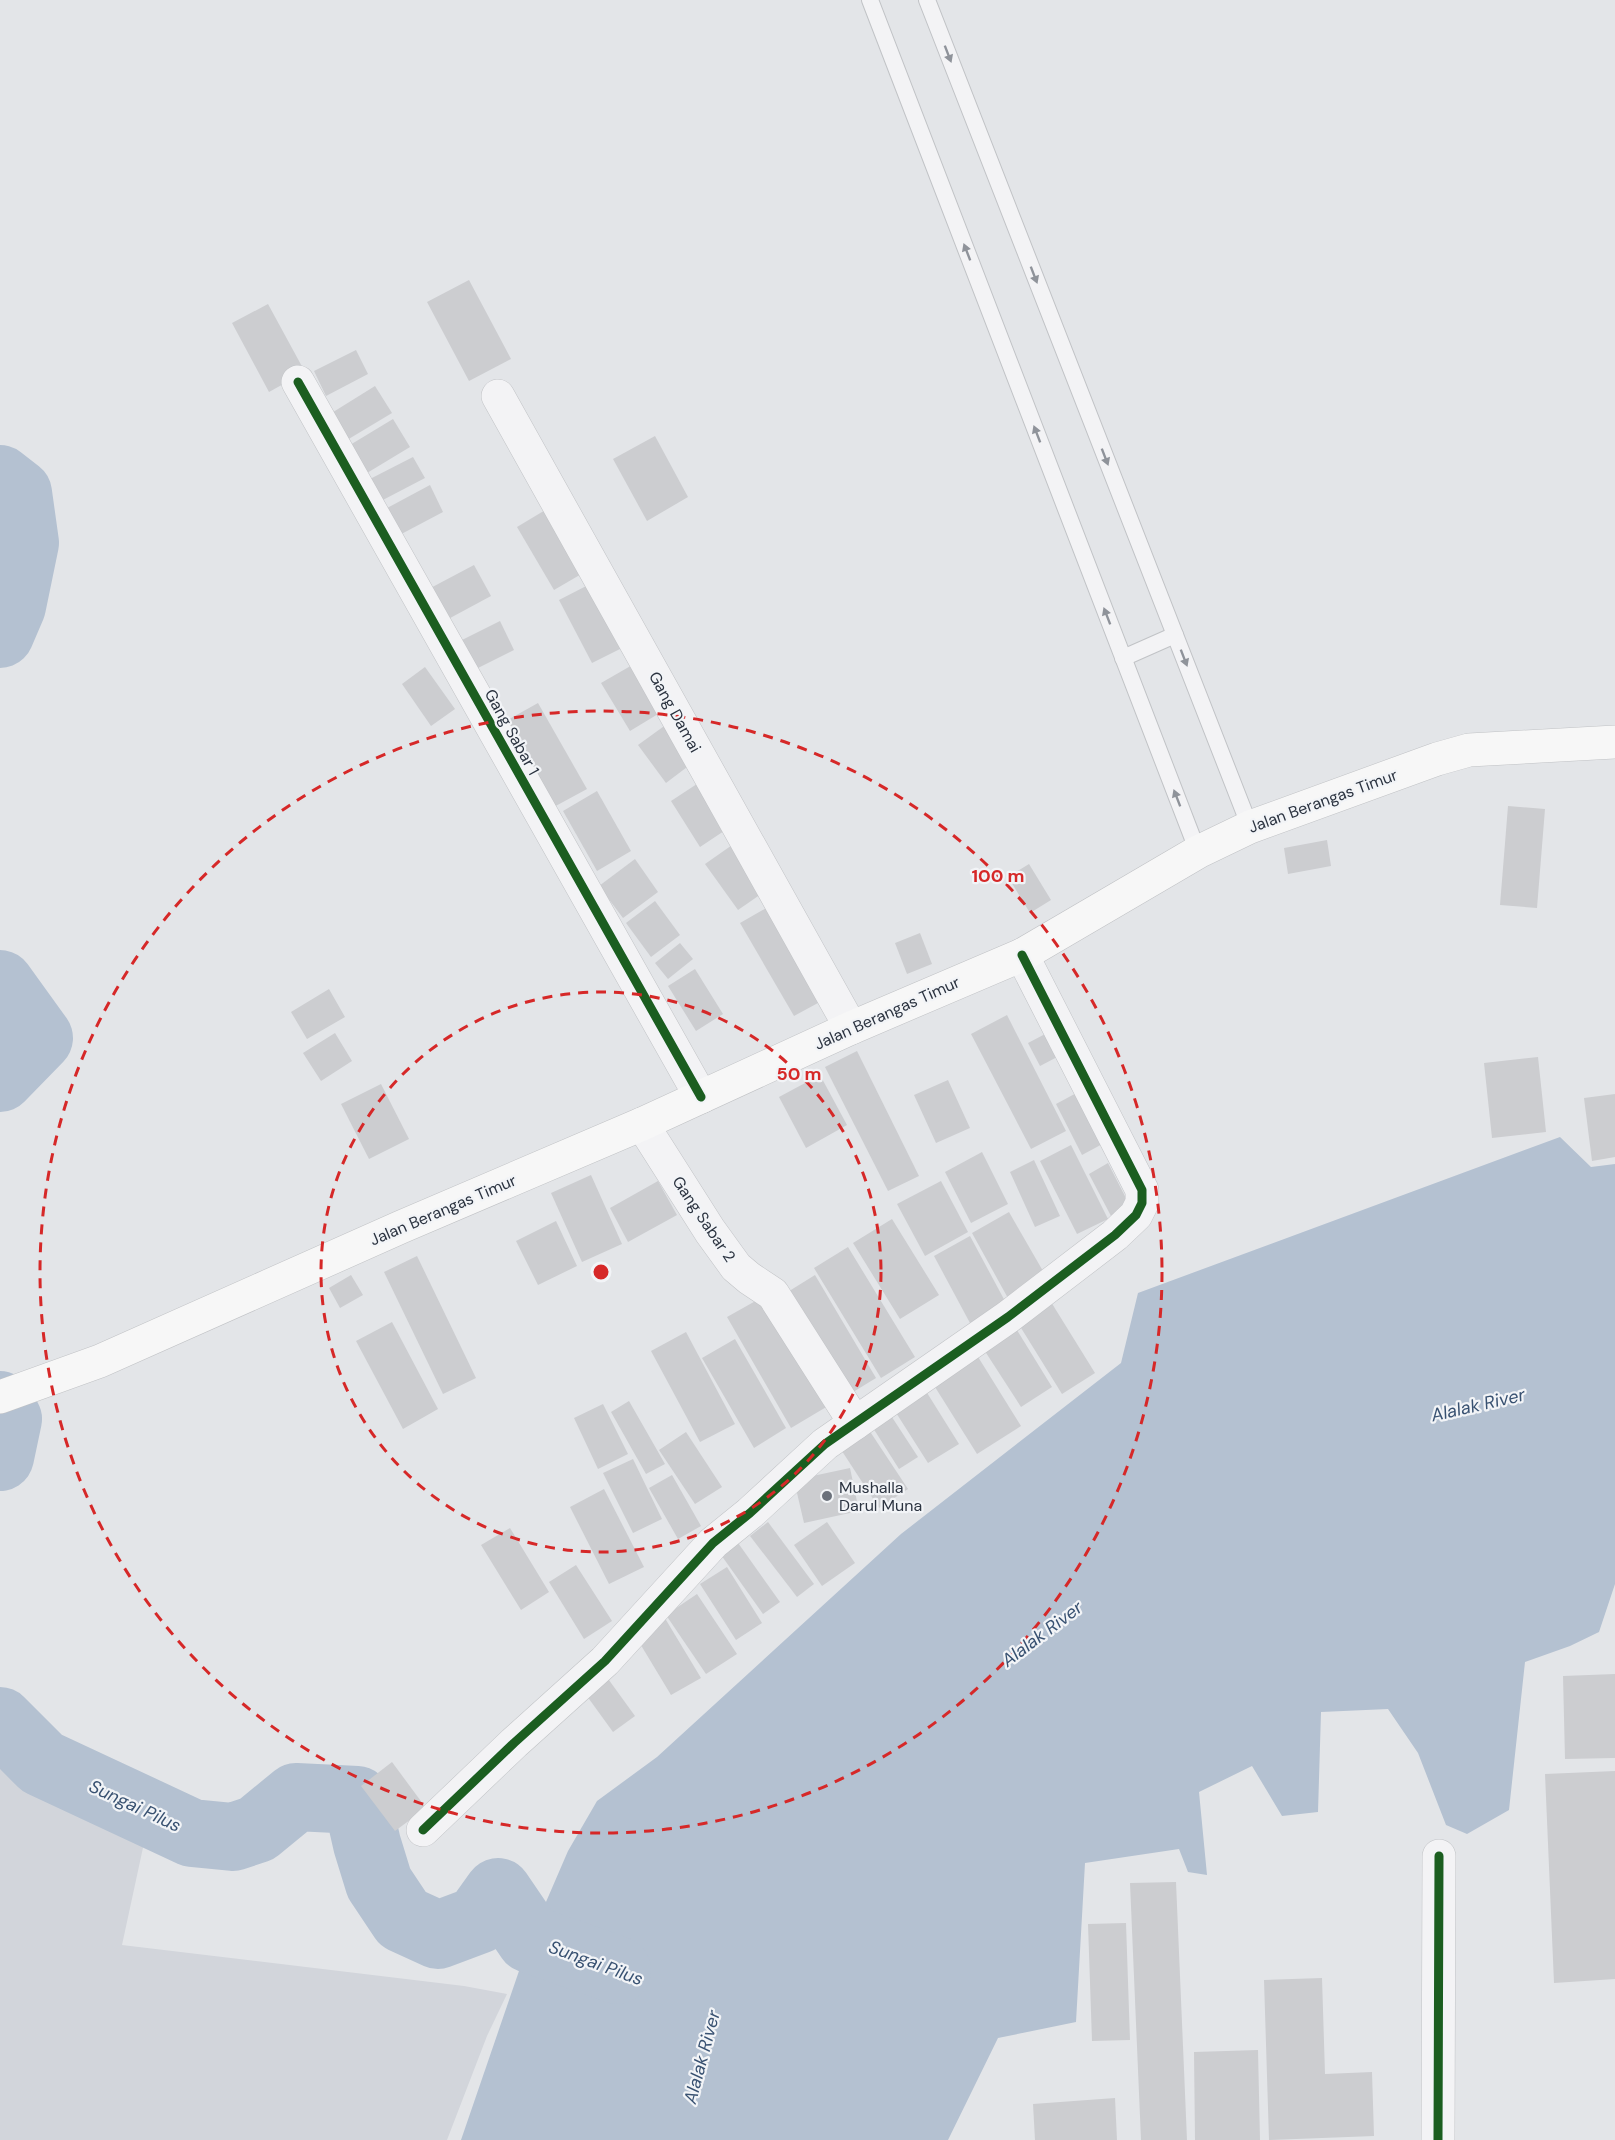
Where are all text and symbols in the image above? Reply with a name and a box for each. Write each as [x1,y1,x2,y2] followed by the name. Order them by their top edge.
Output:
[943,46,953,64] one-way arrow
[962,243,971,261] one-way arrow
[1030,266,1039,284] one-way arrow
[1032,425,1041,443] one-way arrow
[1101,448,1110,466] one-way arrow
[1102,607,1111,625] one-way arrow
[1180,649,1189,667] one-way arrow
[644,668,706,756] street label: Gang Damai
[480,685,544,779] street label: Gang Sabar 1
[1246,764,1400,838] street label: Jalan Berangas Timur
[1172,789,1181,807] one-way arrow
[971,864,1025,888] text: 100 m
[811,971,963,1055] street label: Jalan Berangas Timur
[776,1062,822,1086] text: 50 m
[367,1170,519,1250] street label: Jalan Berangas Timur
[668,1172,740,1266] street label: Gang Sabar 2
[591,1262,611,1282] centre of rings
[1428,1382,1529,1428] water label: Alalak River
[839,1477,922,1516] place label: Mushalla Darul Muna
[820,1489,834,1503] marker: Mushalla Darul Muna
[996,1595,1088,1673] water label: Alalak River
[85,1774,185,1838] water label: Sungai Pilus
[545,1935,647,1991] water label: Sungai Pilus
[678,2006,726,2107] water label: Alalak River

